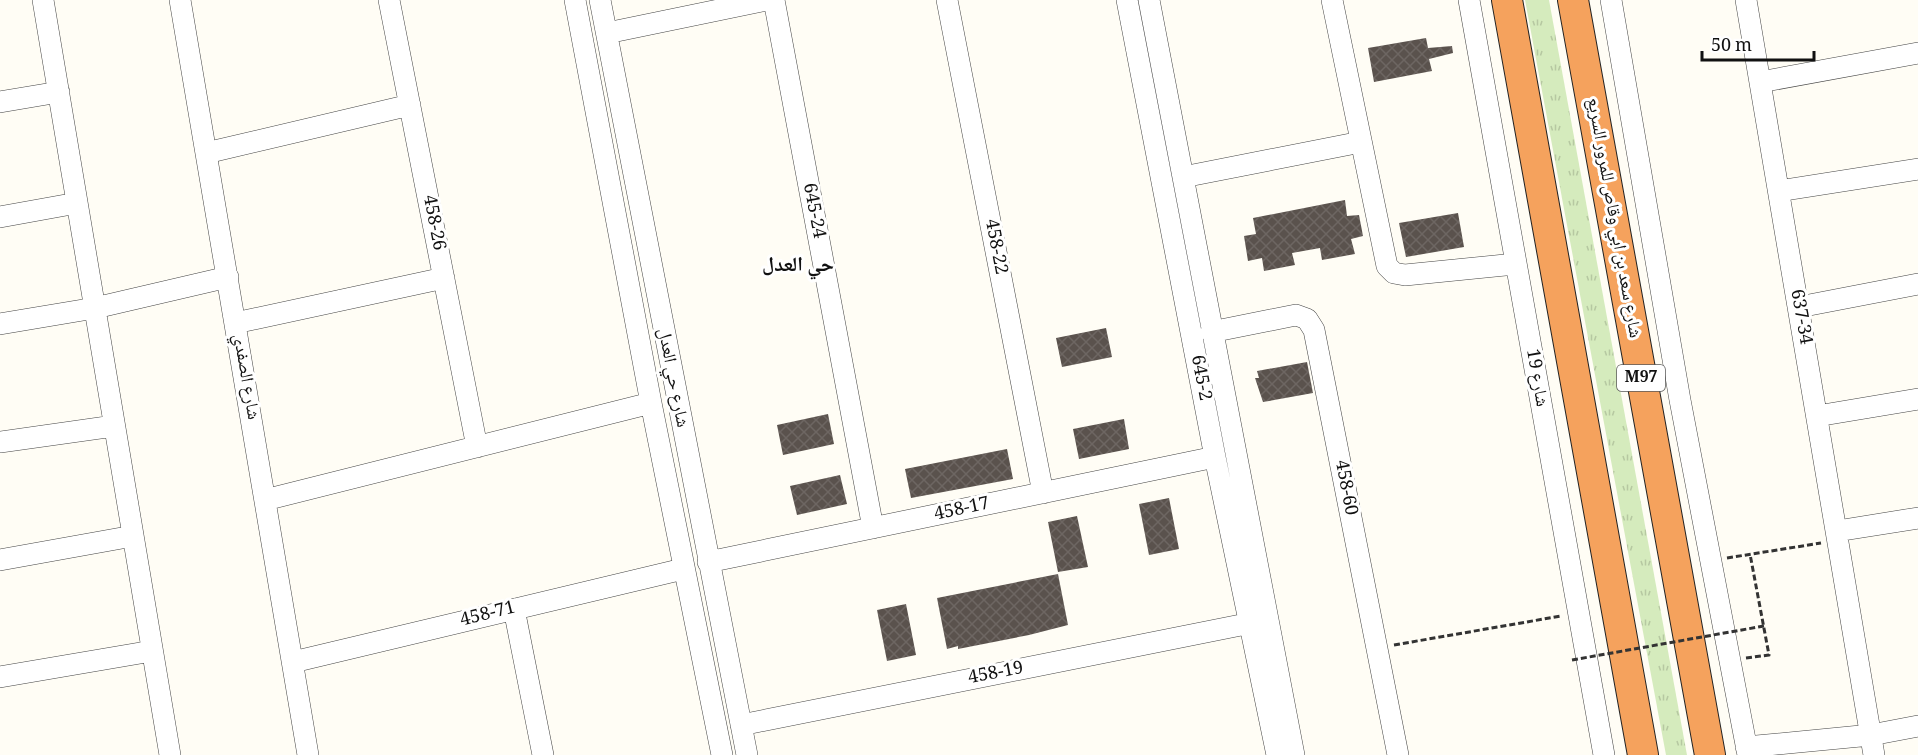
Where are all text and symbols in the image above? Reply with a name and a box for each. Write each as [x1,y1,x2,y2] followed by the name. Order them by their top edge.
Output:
[1702,24,1814,62] scale bar
[1711,32,1752,62] text: 50 m
[1577,95,1649,341] street label: شارع سعد بن ابي وقاص للمرور السريع
[793,181,833,241] street label: 645-24
[413,193,453,253] street label: 458-26
[975,217,1015,277] street label: 458-22
[762,250,834,284] district label: حي العدل
[1780,287,1820,347] street label: 637-34
[648,326,696,430] street label: شارع حي العدل
[223,332,267,422] street label: شارع الصفدي
[1516,347,1556,409] street label: شارع 19
[1181,353,1219,403] street label: 645-2
[1617,365,1665,391] road number: M97
[1325,458,1365,518] street label: 458-60
[932,490,992,530] street label: 458-17
[457,594,519,636] street label: 458-71
[966,654,1026,694] street label: 458-19

